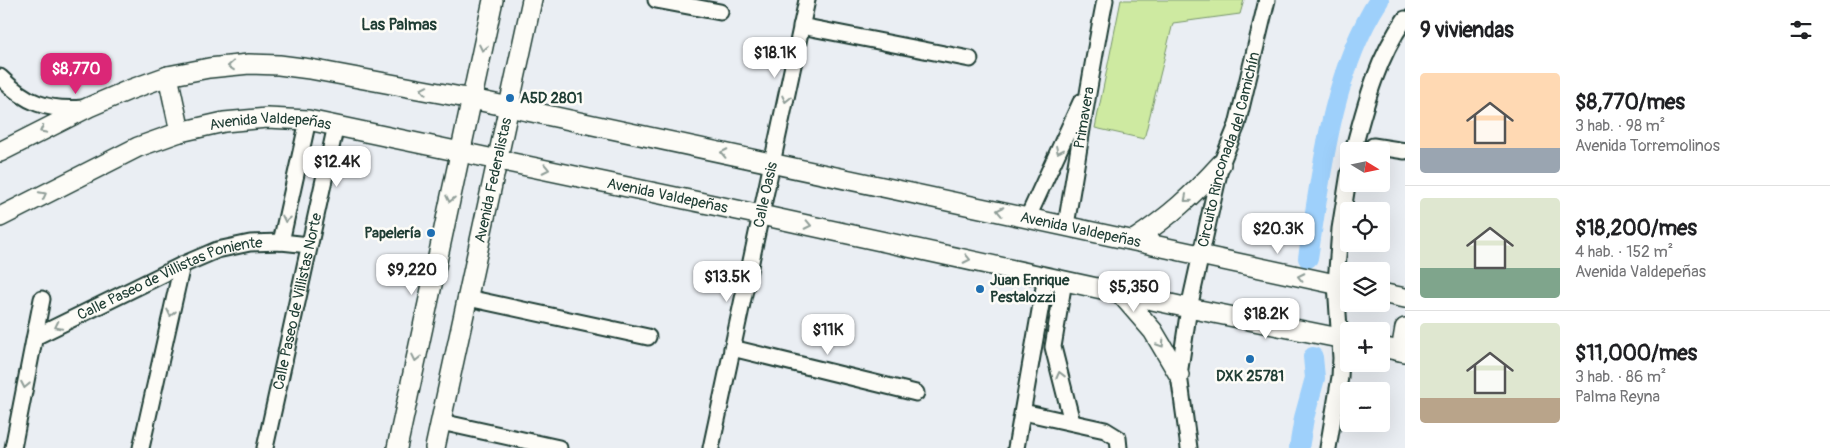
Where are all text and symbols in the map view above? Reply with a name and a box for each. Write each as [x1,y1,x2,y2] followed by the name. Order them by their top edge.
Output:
[361,15,438,35] district label: Las Palmas
[1787,16,1815,44] icon: filters
[1420,17,1514,44] text: 9 viviendas
[734,36,816,79] pin: $18.1K
[478,43,489,52] one-way arrow
[754,43,796,63] text: $18.1K
[1193,50,1264,249] street label: Circuito Rinconada del Camichín
[35,52,117,95] pin: $8,770
[52,59,100,79] text: $8,770
[227,60,235,71] one-way arrow
[420,85,429,95] one-way arrow
[1069,85,1098,150] street label: Primavera
[520,89,583,108] place label: A5D 2801
[1575,89,1685,116] text: $8,770/mes
[504,92,516,104] marker: A5D 2801
[1460,93,1520,153] icon: home
[781,95,792,103] one-way arrow
[207,108,333,135] street label: Avenida Valdepeñas
[470,116,516,245] street label: Avenida Federalistas
[1575,116,1665,136] text: 3 hab. · 98 m²
[40,124,49,134] one-way arrow
[1575,136,1720,156] text: Avenida Torremolinos
[1340,142,1390,192] north arrow
[1340,142,1390,432] map controls
[1055,145,1065,154] one-way arrow
[296,146,378,188] pin: $12.4K
[720,149,729,159] one-way arrow
[314,152,360,172] text: $12.4K
[749,160,782,229] street label: Calle Oasis
[541,163,550,174] one-way arrow
[605,173,730,217] street label: Avenida Valdepeñas
[38,191,47,201] one-way arrow
[1184,194,1193,203] one-way arrow
[446,195,456,204] one-way arrow
[1340,202,1390,252] button: locate
[995,206,1004,217] one-way arrow
[1019,207,1143,252] street label: Avenida Valdepeñas
[269,211,326,392] street label: Calle Paseo de Villistas Norte
[1237,212,1319,255] pin: $20.3K
[281,215,292,224] one-way arrow
[1575,215,1697,242] text: $18,200/mes
[1460,218,1520,278] icon: home
[804,219,813,230] one-way arrow
[1253,219,1303,239] text: $20.3K
[364,224,421,243] place label: Papelería
[425,227,437,239] marker: Papelería
[74,233,263,324] street label: Calle Paseo de Villistas Poniente
[1575,242,1673,262] text: 4 hab. · 152 m²
[963,253,972,264] one-way arrow
[371,254,453,296] pin: $9,220
[387,260,437,280] text: $9,220
[686,260,768,303] pin: $13.5K
[1340,262,1390,312] button: layers
[1575,262,1706,282] text: Avenida Valdepeñas
[704,267,750,287] text: $13.5K
[1093,270,1175,313] pin: $5,350
[990,271,1070,307] place label: Juan Enrique Pestalozzi
[1297,272,1305,283] one-way arrow
[1109,277,1159,297] text: $5,350
[974,283,986,295] marker: Juan Enrique Pestalozzi
[1225,298,1307,340] pin: $18.2K
[1243,304,1289,324] text: $18.2K
[166,308,177,317] one-way arrow
[798,314,858,356] pin: $11K
[54,320,63,330] one-way arrow
[813,320,843,340] text: $11K
[1340,322,1390,372] button: +
[1155,339,1164,348] one-way arrow
[1575,340,1697,367] text: $11,000/mes
[1460,343,1520,403] icon: home
[1244,353,1256,365] marker: DXK 25781
[411,354,422,363] one-way arrow
[1216,367,1284,386] place label: DXK 25781
[1575,367,1666,387] text: 3 hab. · 86 m²
[1055,370,1066,379] one-way arrow
[21,381,31,390] one-way arrow
[1340,382,1390,432] button: −
[1575,387,1660,407] text: Palma Reyna

